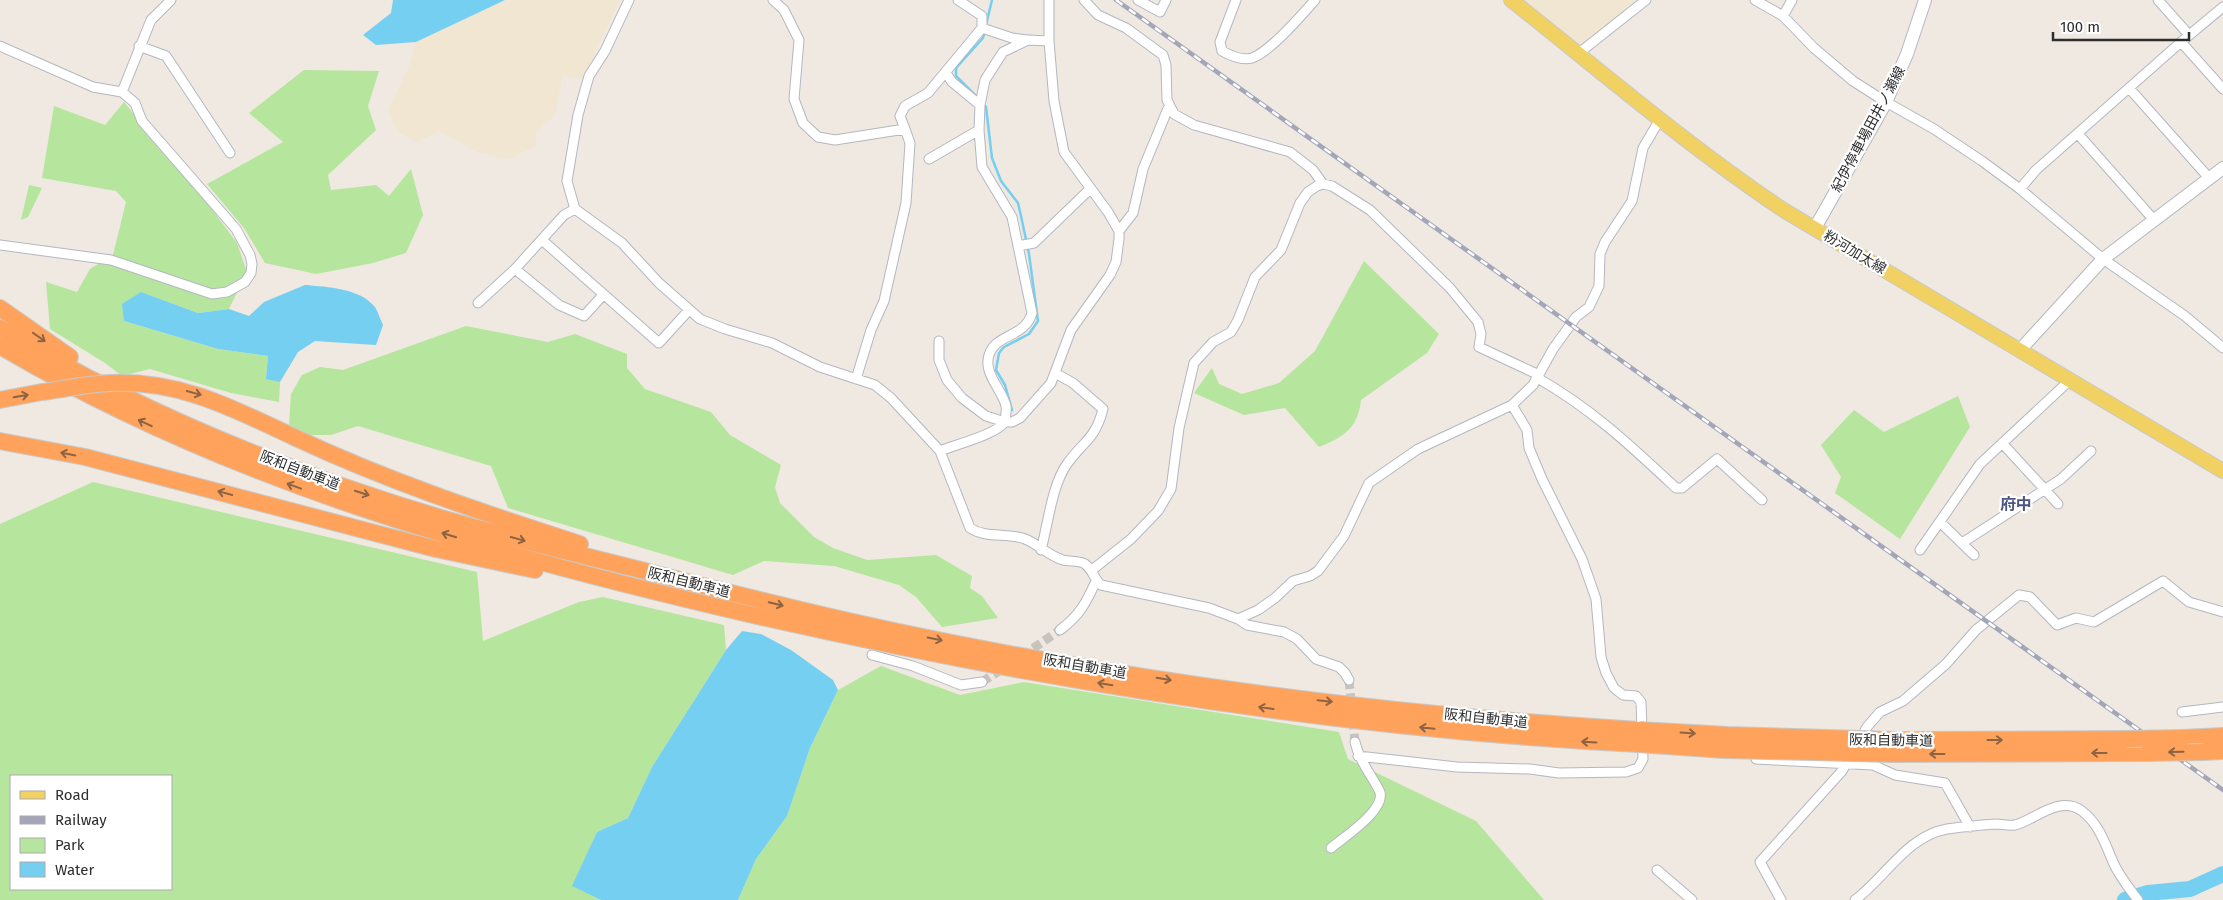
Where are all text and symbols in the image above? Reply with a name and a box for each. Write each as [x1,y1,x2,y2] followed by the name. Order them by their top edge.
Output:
[2053,10,2189,42] scale bar
[2060,18,2100,36] text: 100 m
[1828,63,1909,195] street label: 紀伊停車場田井ノ瀬線
[1820,227,1889,278] street label: 粉河加太線
[32,332,46,342] one-way arrow
[185,388,201,398] one-way arrow
[13,391,29,401] one-way arrow
[138,417,153,427] one-way arrow
[258,447,342,493] street label: 阪和自動車道
[60,449,76,459] one-way arrow
[287,481,303,490] one-way arrow
[218,488,234,498] one-way arrow
[354,488,370,498] one-way arrow
[2000,495,2032,514] district label: 府中
[441,530,457,540] one-way arrow
[510,534,526,544] one-way arrow
[646,564,732,601] street label: 阪和自動車道
[768,600,784,609] one-way arrow
[927,635,943,644] one-way arrow
[1042,651,1128,682] street label: 阪和自動車道
[1156,675,1172,685] one-way arrow
[1098,679,1114,689] one-way arrow
[1317,696,1333,706] one-way arrow
[1258,703,1274,713] one-way arrow
[1443,706,1529,731] street label: 阪和自動車道
[1420,723,1436,733] one-way arrow
[1679,728,1695,737] one-way arrow
[1849,731,1933,750] street label: 阪和自動車道
[1987,735,2003,745] one-way arrow
[1582,737,1598,746] one-way arrow
[2092,748,2108,758] one-way arrow
[2168,748,2184,757] one-way arrow
[1929,749,1946,759] one-way arrow
[10,775,172,890] legend
[55,786,90,804] text: Road
[55,811,107,829] text: Railway
[55,836,85,854] text: Park
[55,861,94,879] text: Water

